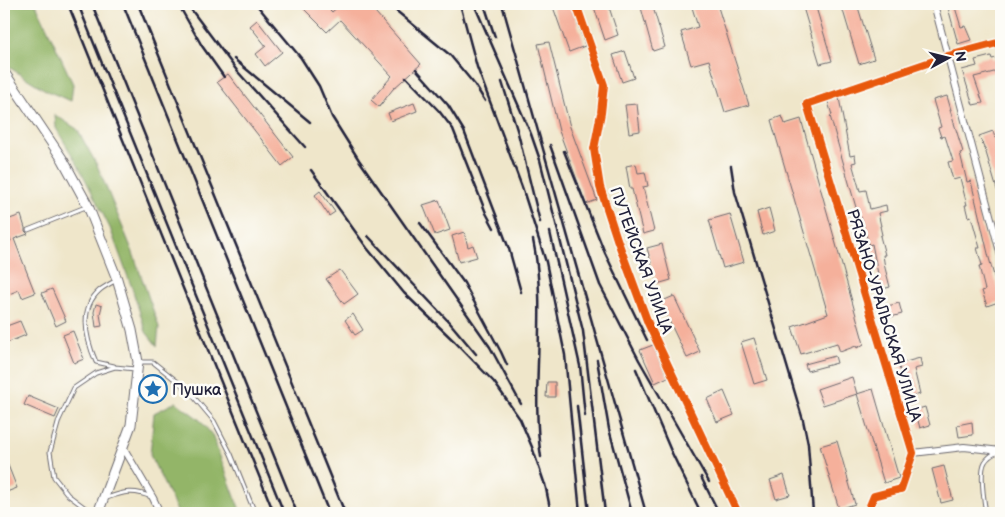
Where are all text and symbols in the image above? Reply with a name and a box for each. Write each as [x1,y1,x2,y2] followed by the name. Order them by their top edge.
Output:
[922,32,972,82] north arrow
[951,50,969,63] text: N
[605,185,676,337] street label: ПУТЕЙСКАЯ УЛИЦА
[842,207,925,424] street label: РЯЗАНО-УРАЛЬСКАЯ УЛИЦА
[138,374,168,404] place icon: Пушка
[172,381,222,400] place label: Пушка

